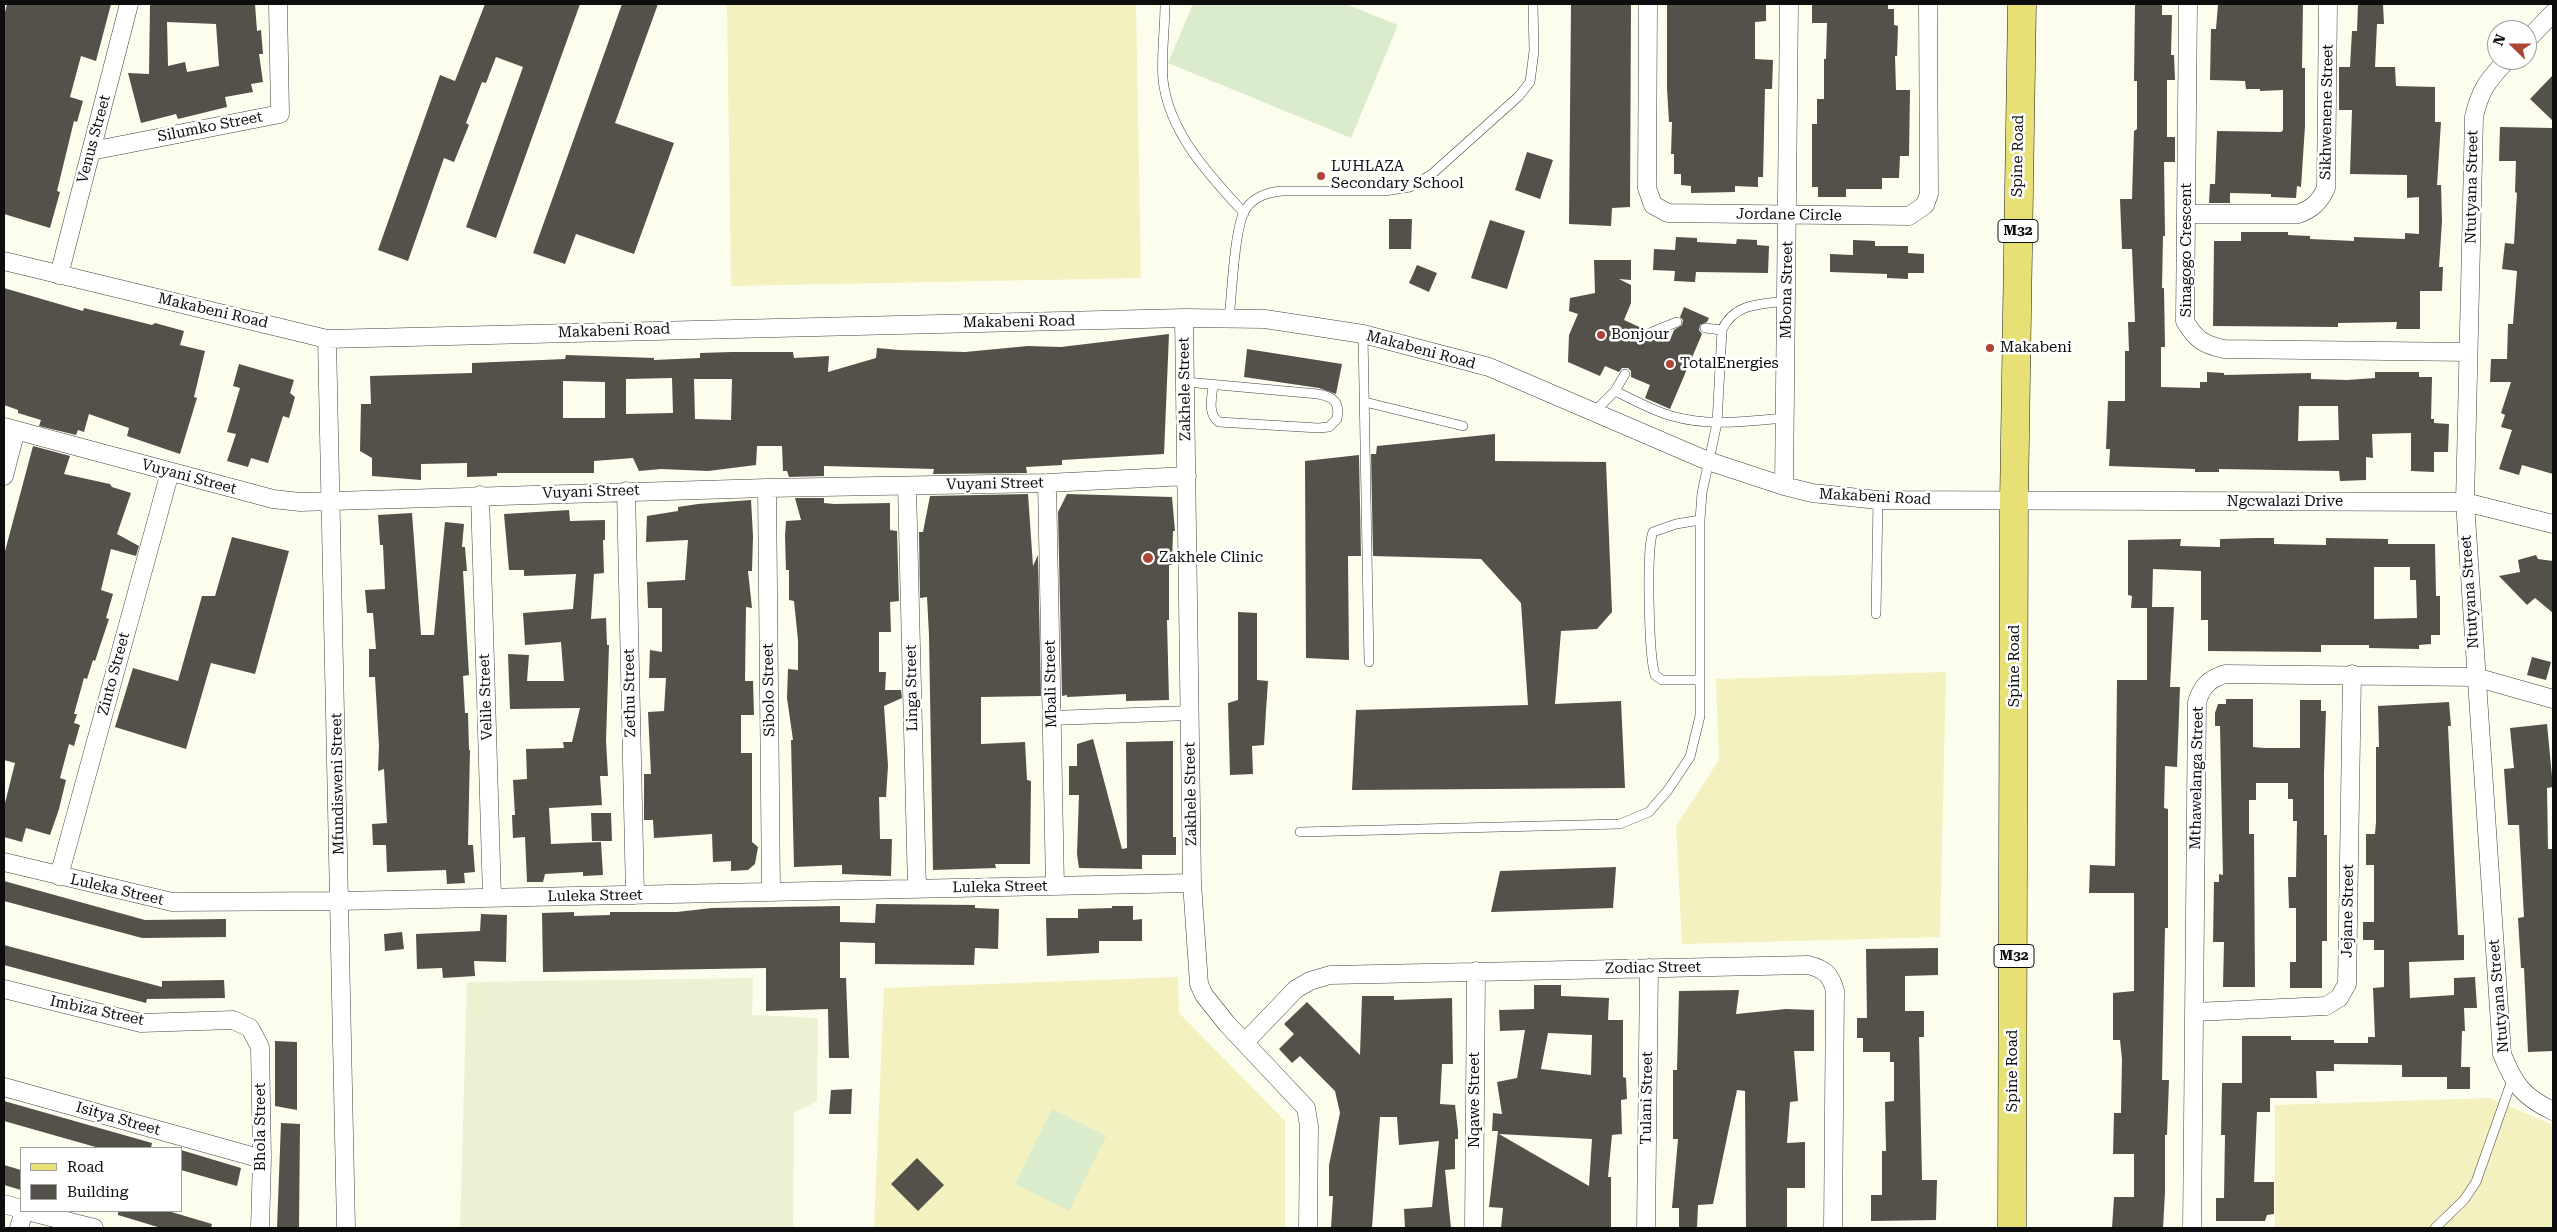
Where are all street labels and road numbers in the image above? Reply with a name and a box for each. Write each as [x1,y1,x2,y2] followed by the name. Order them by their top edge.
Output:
[2317,44,2337,180] street label: Sikhwenene Street
[74,93,114,185] street label: Venus Street
[156,108,264,146] street label: Silumko Street
[2008,115,2028,197] street label: Spine Road
[2462,130,2482,244] street label: Ntutyana Street
[2178,183,2196,317] street label: Sinagogo Crescent
[1736,205,1842,225] street label: Jordane Circle
[1998,220,2038,242] road number: M32
[1777,241,1797,339] street label: Mbona Street
[156,290,270,332] street label: Makabeni Road
[963,312,1075,332] street label: Makabeni Road
[558,320,670,342] street label: Makabeni Road
[1364,327,1478,373] street label: Makabeni Road
[1175,337,1195,441] street label: Zakhele Street
[140,456,238,498] street label: Vuyani Street
[946,474,1044,494] street label: Vuyani Street
[542,481,640,503] street label: Vuyani Street
[1818,485,1932,509] street label: Makabeni Road
[2227,493,2343,511] street label: Ngcwalazi Drive
[2457,535,2483,649] street label: Ntutyana Street
[2006,625,2024,707] street label: Spine Road
[94,630,134,718] street label: Zinto Street
[1041,640,1061,728] street label: Mbali Street
[759,643,779,737] street label: Sibolo Street
[902,644,922,732] street label: Linga Street
[620,648,640,738] street label: Zethu Street
[475,653,497,741] street label: Velile Street
[2187,706,2207,850] street label: Mthawelanga Street
[328,713,348,855] street label: Mfundisweni Street
[1181,742,1201,846] street label: Zakhele Street
[2338,864,2358,958] street label: Jejane Street
[69,871,165,909] street label: Luleka Street
[952,877,1048,897] street label: Luleka Street
[547,886,643,906] street label: Luleka Street
[2485,938,2513,1054] street label: Ntutyana Street
[1994,944,2034,968] road number: M32
[1605,958,1701,978] street label: Zodiac Street
[48,992,146,1030] street label: Imbiza Street
[2004,1030,2022,1112] street label: Spine Road
[1637,1051,1657,1145] street label: Tulani Street
[1466,1052,1484,1148] street label: Nqawe Street
[252,1083,270,1171] street label: Bhola Street
[74,1098,162,1140] street label: Isitya Street

